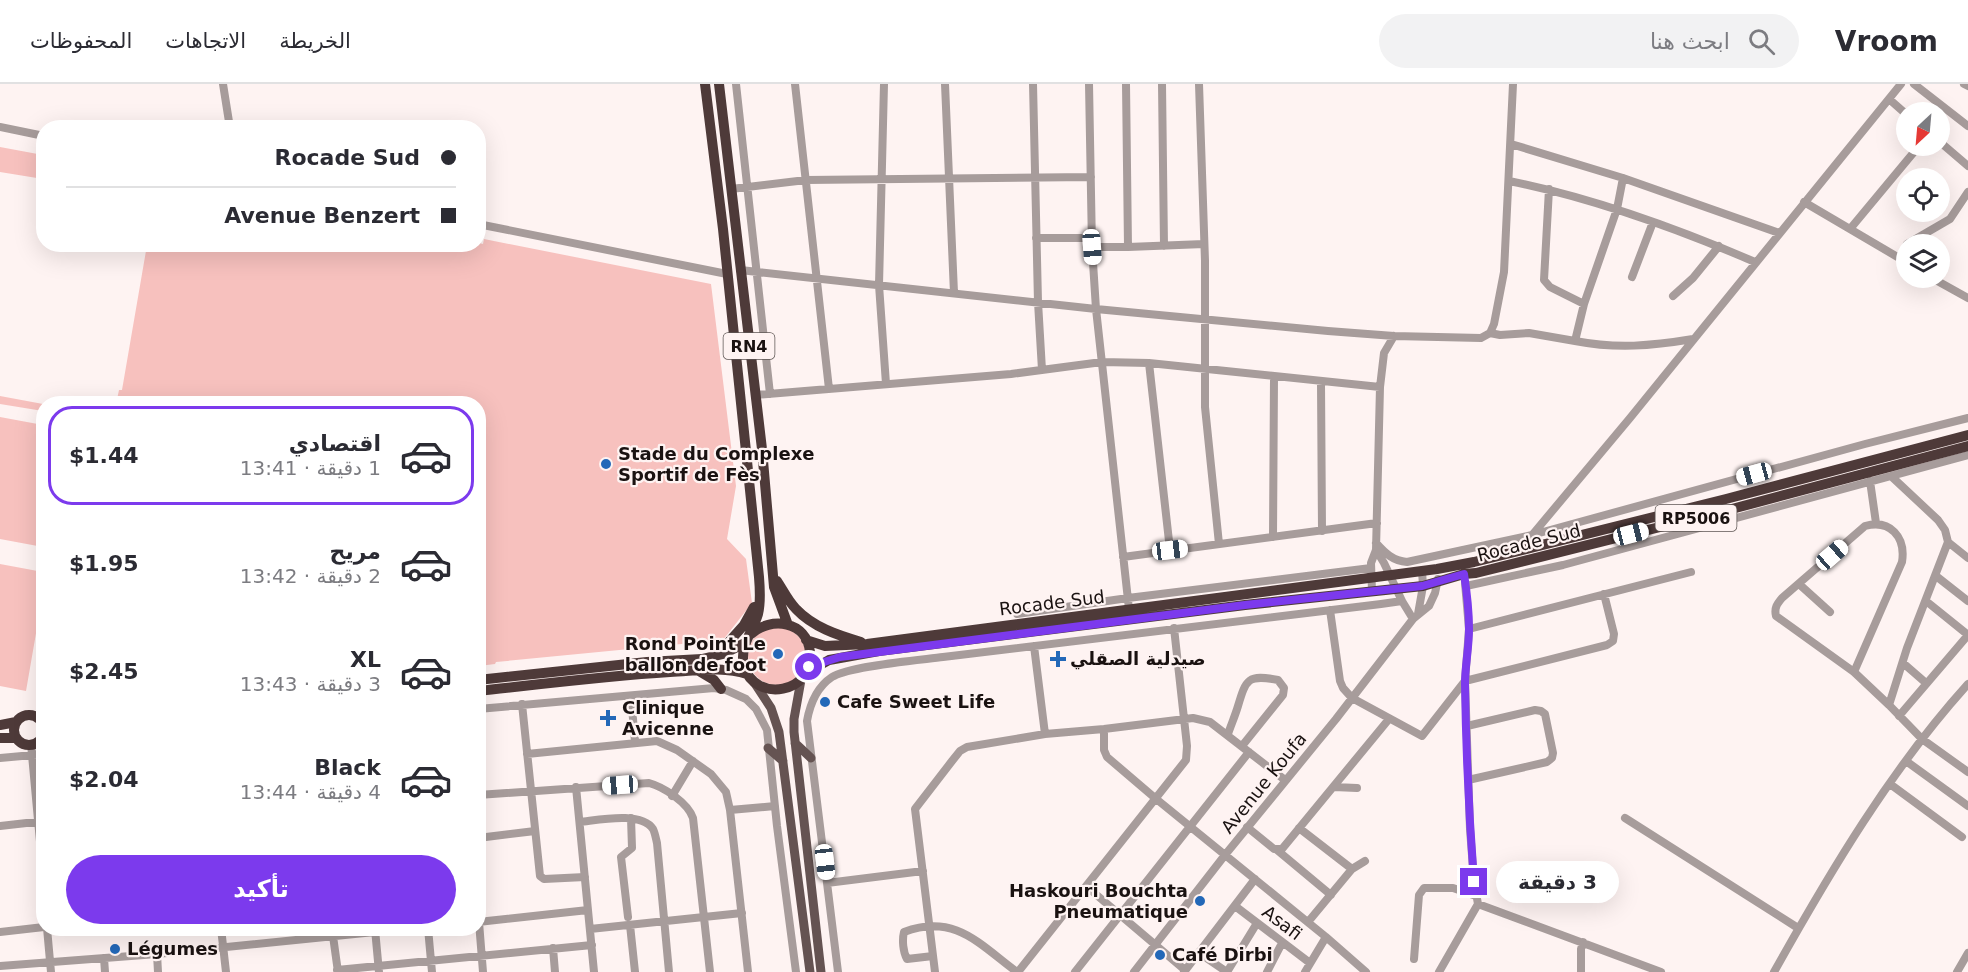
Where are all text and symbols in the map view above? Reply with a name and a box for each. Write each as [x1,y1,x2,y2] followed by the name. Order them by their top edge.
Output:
[1379,14,1799,68] search box
[1745,25,1778,58] icon: search
[1835,25,1938,58] text: Vroom
[30,29,132,53] text: المحفوظات
[165,29,246,53] text: الاتجاهات
[279,29,351,53] text: الخريطة
[1650,29,1730,54] text: ابحث هنا
[1896,102,1950,156] north arrow
[1896,102,1950,288] map controls
[274,145,420,170] text: Rocade Sud
[1896,168,1950,222] button: locate
[224,203,420,228] text: Avenue Benzert
[1082,228,1102,266] car
[1896,234,1950,288] button: layers
[724,333,774,359] road number: RN4
[399,429,453,483] icon: car
[289,431,381,456] text: اقتصادي
[69,443,139,468] text: $1.44
[618,443,814,485] place label: Stade du Complexe Sportif de Fès
[240,456,381,480] text: 1 دقيقة · 13:41
[599,457,613,471] marker: Stade du Complexe Sportif de Fès
[1734,461,1774,487] car
[1656,505,1736,531] road number: RP5006
[1475,519,1583,566] street label: Rocade Sud
[1611,521,1651,547] car
[1813,536,1851,574] car
[399,537,453,591] icon: car
[330,539,381,564] text: مريح
[1151,539,1189,561] car
[69,551,139,576] text: $1.95
[240,564,381,588] text: 2 دقيقة · 13:42
[998,586,1106,619] street label: Rocade Sud
[625,633,766,675] place label: Rond Point Le ballon de foot
[399,645,453,699] icon: car
[350,647,381,672] text: XL
[771,647,785,661] marker: Rond Point Le ballon de foot
[1070,648,1206,670] place label: صيدلية الصقلي
[1051,652,1065,666] marker: صيدلية الصقلي
[795,653,822,680] route start
[69,659,139,684] text: $2.45
[240,672,381,696] text: 3 دقيقة · 13:43
[837,691,995,712] place label: Cafe Sweet Life
[818,695,832,709] marker: Cafe Sweet Life
[622,697,714,739] place label: Clinique Avicenne
[599,709,617,727] marker: Clinique Avicenne
[1217,728,1311,837] street label: Avenue Koufa
[399,753,453,807] icon: car
[314,755,381,780] text: Black
[69,767,139,792] text: $2.04
[601,775,639,795] car
[240,780,381,804] text: 4 دقيقة · 13:44
[814,843,836,881] car
[66,855,456,924] button: تأكيد
[1495,861,1618,903] callout: 3 دقيقة
[1460,868,1487,895] route end
[1518,870,1597,894] text: 3 دقيقة
[1009,880,1188,922] place label: Haskouri Bouchta Pneumatique
[1193,894,1207,908] marker: Haskouri Bouchta Pneumatique
[1258,901,1306,944] street label: Asafi
[127,938,218,959] place label: Légumes
[108,942,122,956] marker: Légumes
[1172,944,1273,965] place label: Café Dirbi
[1153,948,1167,962] marker: Café Dirbi

